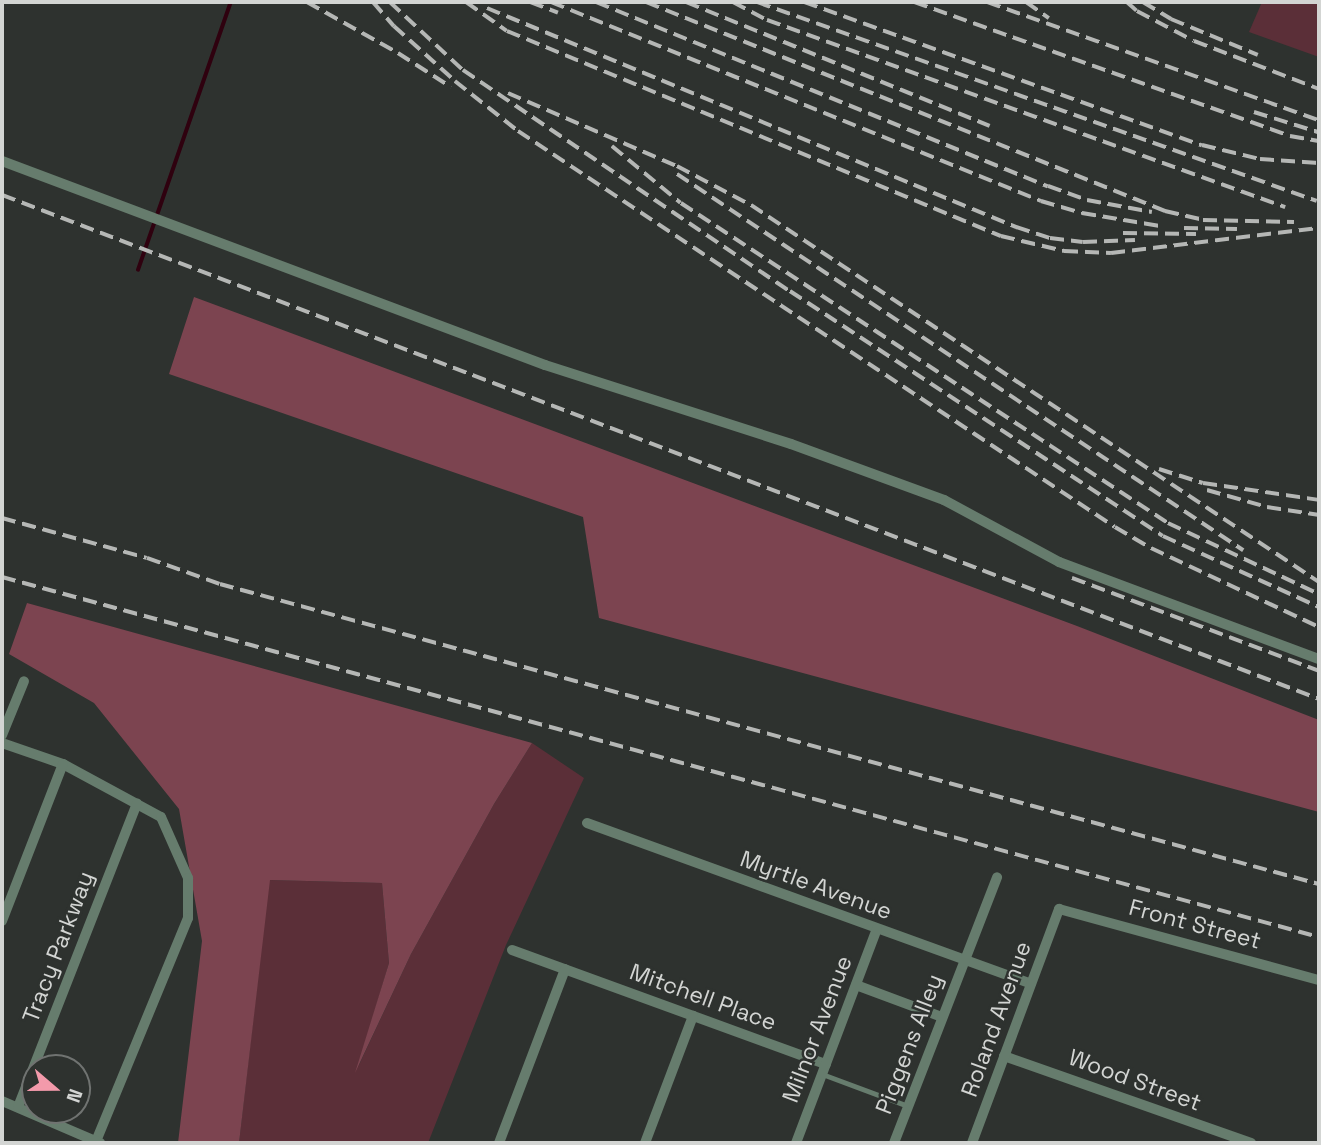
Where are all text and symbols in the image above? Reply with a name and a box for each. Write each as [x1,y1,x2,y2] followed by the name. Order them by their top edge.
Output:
[736,845,896,925] street label: Myrtle Avenue
[16,867,100,1027] street label: Tracy Parkway
[1126,893,1264,955] street label: Front Street
[955,937,1037,1101] street label: Roland Avenue
[776,952,858,1106] street label: Milnor Avenue
[626,958,780,1036] street label: Mitchell Place
[870,970,948,1118] street label: Piggens Alley
[1065,1043,1205,1117] street label: Wood Street
[21,1054,91,1124] north arrow
[60,1085,88,1106] text: N

